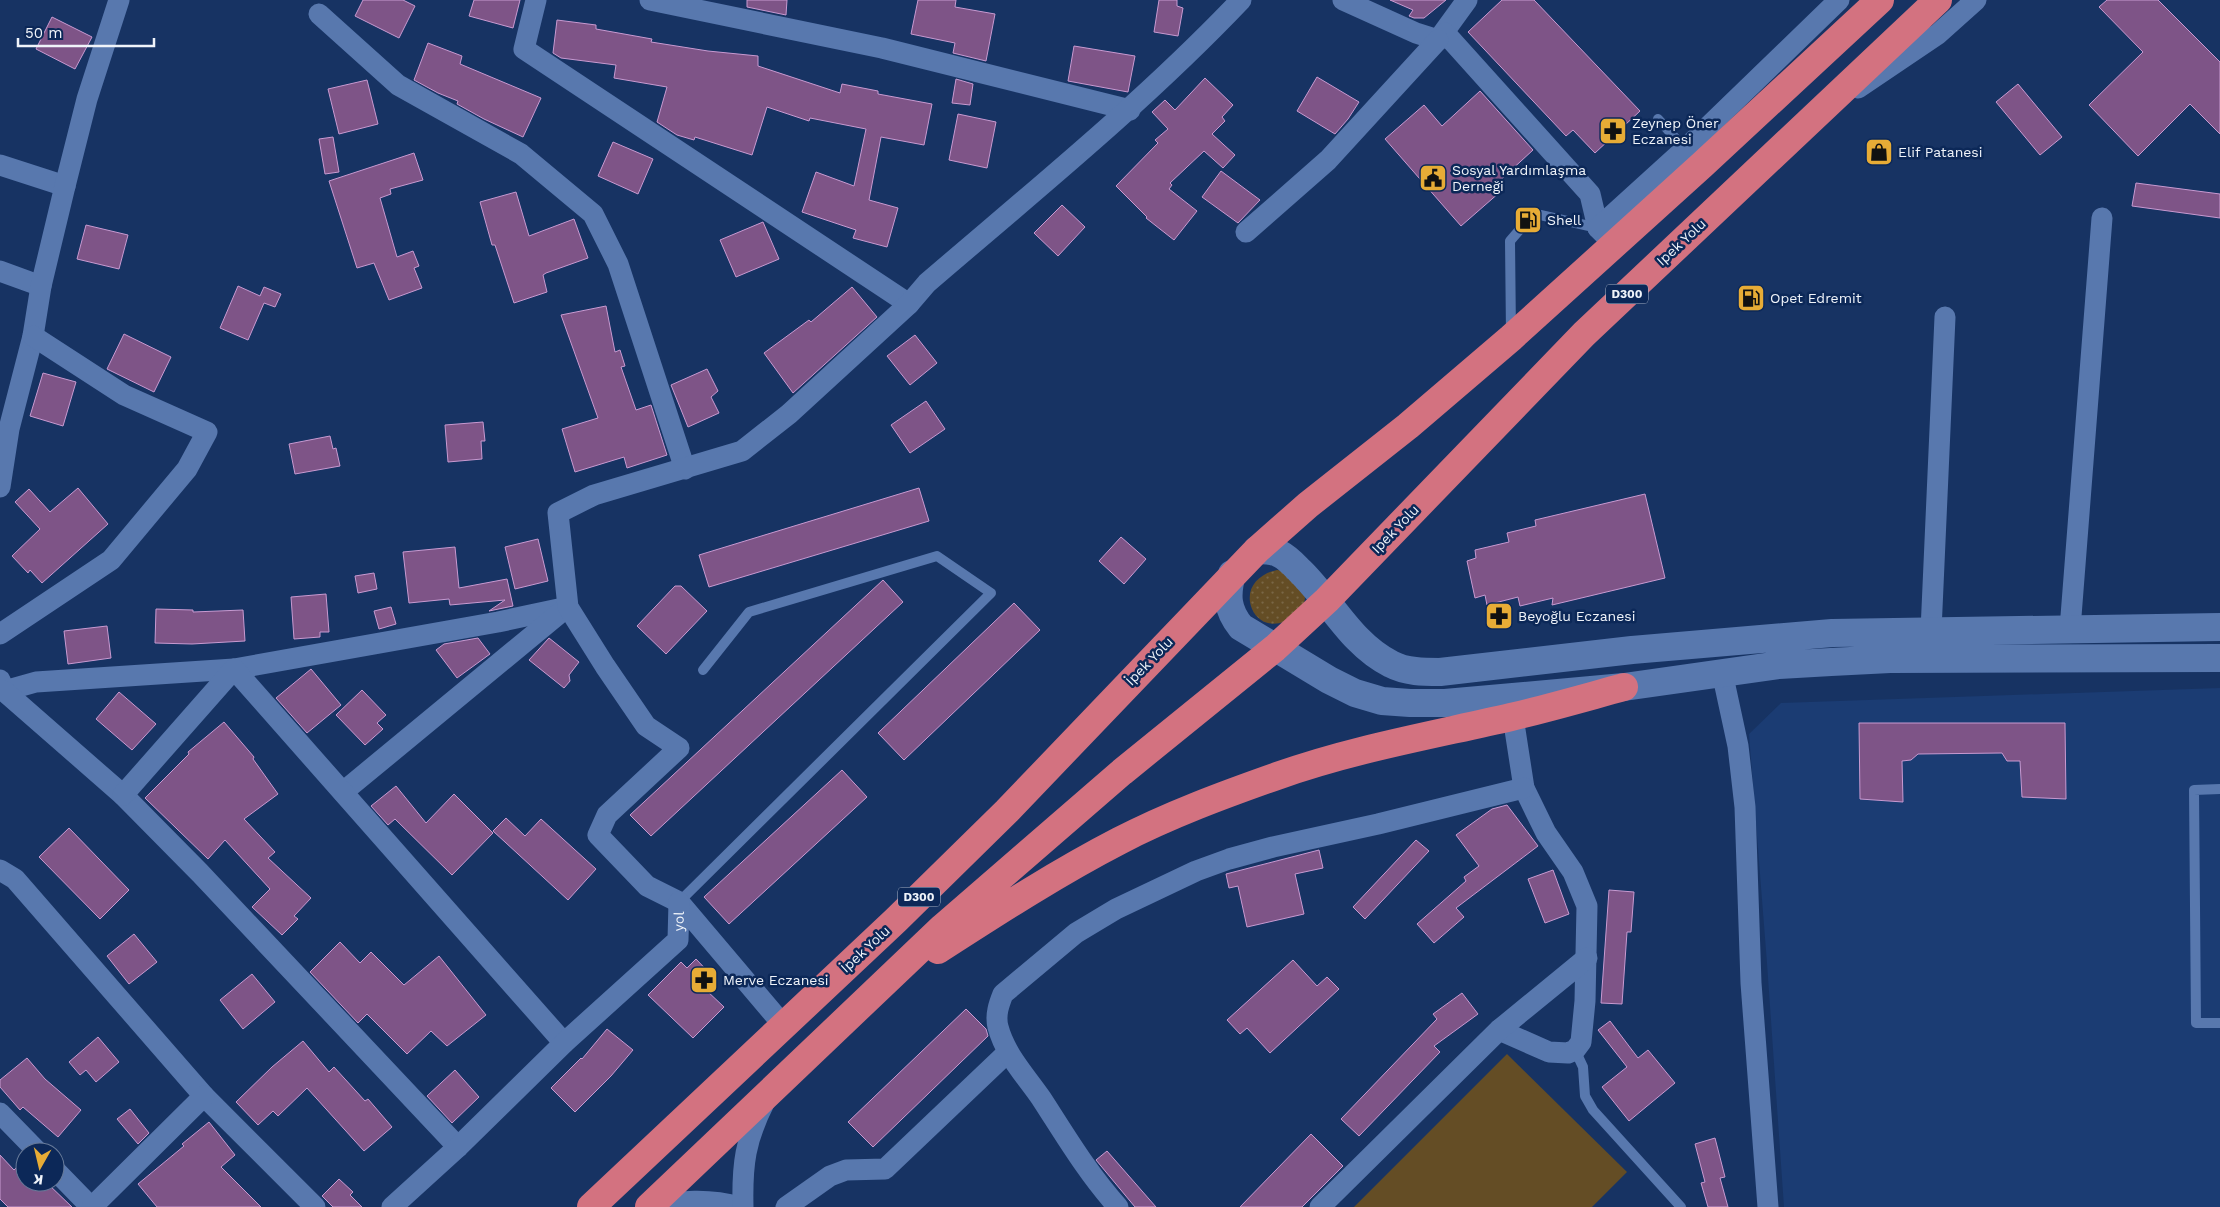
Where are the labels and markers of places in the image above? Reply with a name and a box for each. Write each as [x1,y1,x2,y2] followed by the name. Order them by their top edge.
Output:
[1632,115,1719,147] place label: Zeynep Öner Eczanesi
[1598,116,1628,146] pharmacy icon: Zeynep Öner Eczanesi
[1864,137,1894,167] shop icon: Elif Patanesi
[1898,144,1982,160] place label: Elif Patanesi
[1452,162,1586,194] place label: Sosyal Yardımlaşma Derneği
[1418,163,1448,193] public building icon: Sosyal Yardımlaşma Derneği
[1513,205,1543,235] fuel station icon: Shell
[1547,212,1582,228] place label: Shell
[1736,283,1766,313] fuel station icon: Opet Edremit
[1770,290,1862,306] place label: Opet Edremit
[1484,601,1514,631] pharmacy icon: Beyoğlu Eczanesi
[1518,608,1635,624] place label: Beyoğlu Eczanesi
[689,965,719,995] pharmacy icon: Merve Eczanesi
[723,972,829,988] place label: Merve Eczanesi

